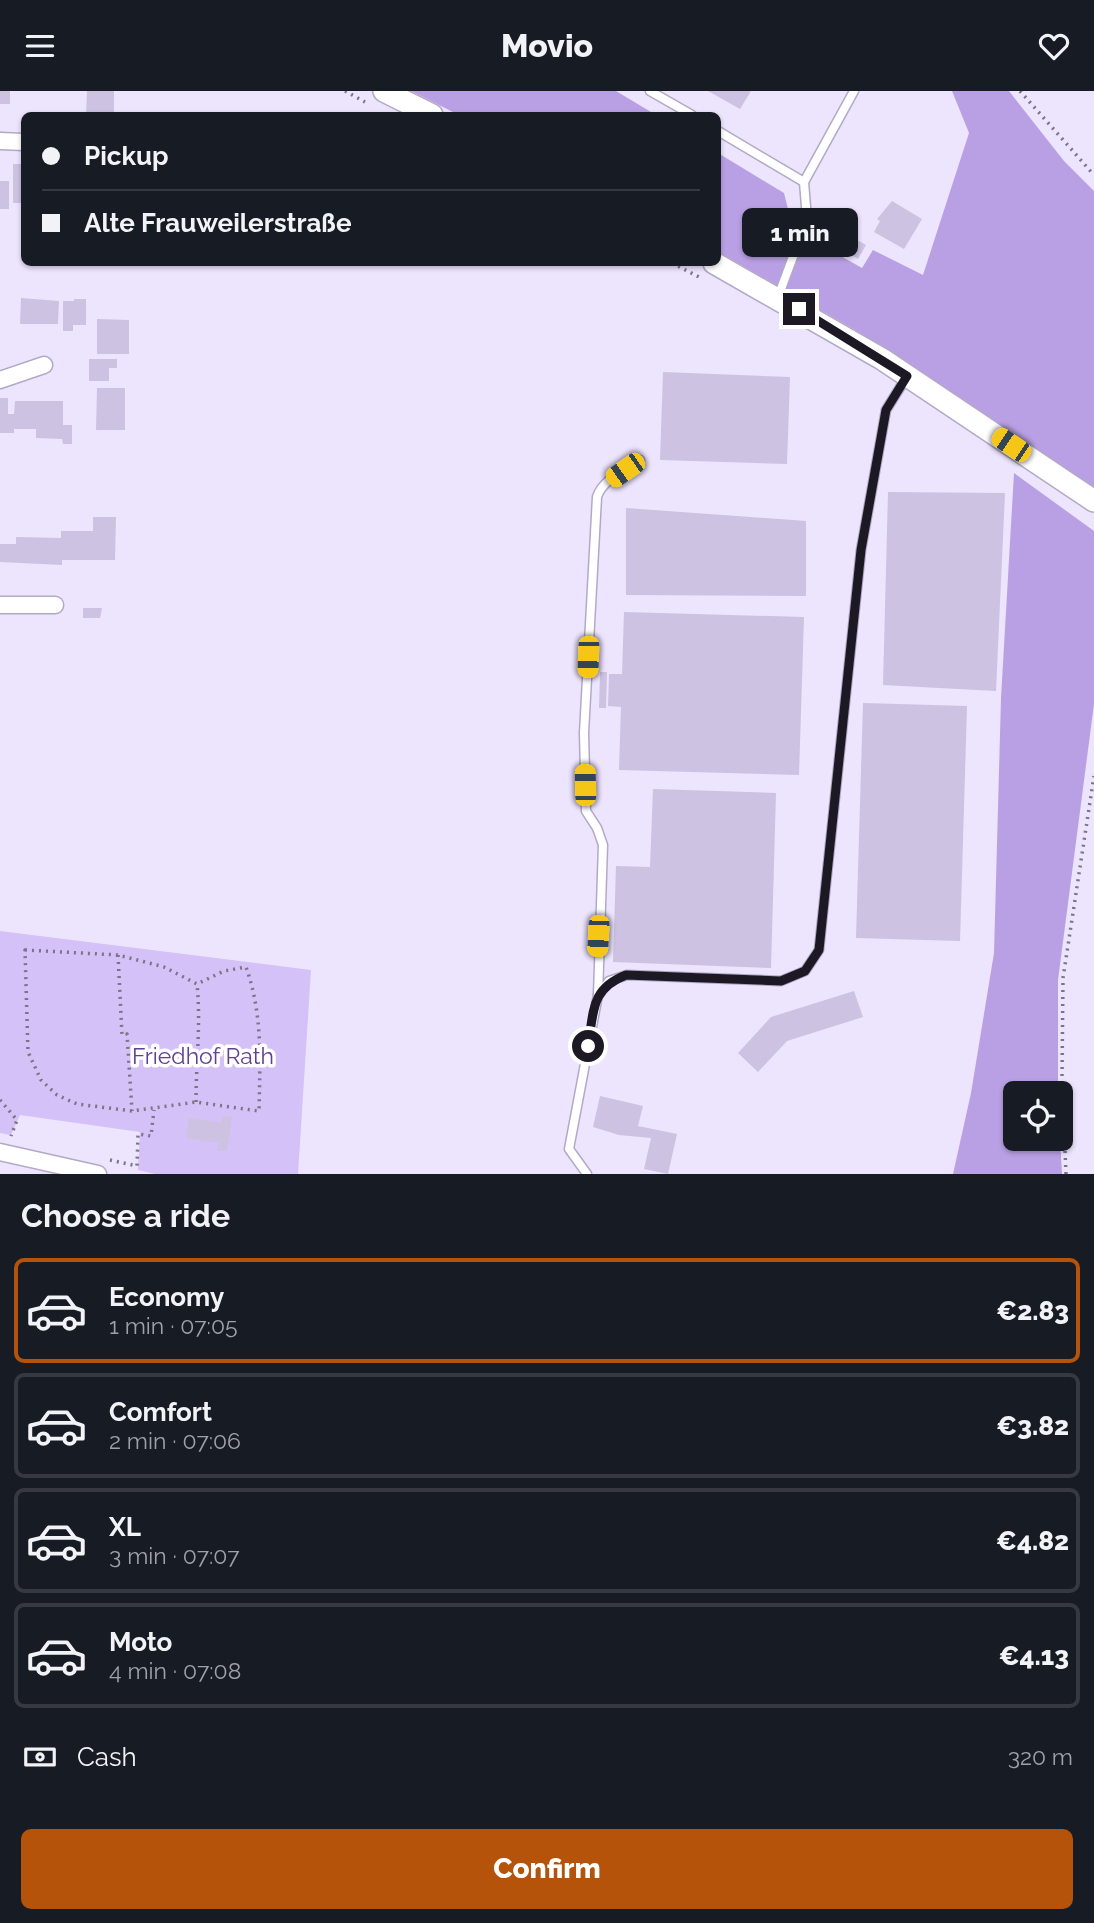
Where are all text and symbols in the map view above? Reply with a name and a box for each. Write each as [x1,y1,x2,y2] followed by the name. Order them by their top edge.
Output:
[21,27,59,65] icon: menu
[501,27,593,64] text: Movio
[1035,27,1073,65] icon: heart
[84,141,169,171] text: Pickup
[741,207,857,257] callout: 1 min
[84,208,351,238] text: Alte Frauweilerstraße
[770,219,830,246] text: 1 min
[783,293,815,325] route end
[988,425,1035,465] car
[602,449,649,491] car
[577,636,600,678] car
[575,764,596,806] car
[587,914,610,958] car
[572,1030,604,1062] route start
[132,1042,274,1069] park label: Friedhof Rath
[1003,1081,1073,1151] map controls
[1003,1081,1073,1151] button: locate
[21,1197,230,1234] text: Choose a ride
[25,1279,88,1342] icon: car
[109,1282,224,1312] text: Economy
[996,1296,1069,1326] text: €2.83
[109,1312,238,1339] text: 1 min · 07:05
[25,1394,88,1457] icon: car
[109,1397,212,1427] text: Comfort
[996,1411,1069,1441] text: €3.82
[109,1427,241,1454] text: 2 min · 07:06
[25,1509,88,1572] icon: car
[109,1512,141,1542] text: XL
[996,1526,1069,1556] text: €4.82
[109,1542,240,1569] text: 3 min · 07:07
[25,1624,88,1687] icon: car
[109,1627,172,1657] text: Moto
[999,1641,1069,1671] text: €4.13
[109,1657,241,1684] text: 4 min · 07:08
[21,1738,59,1776] icon: cash
[77,1742,137,1772] text: Cash
[1008,1743,1073,1770] text: 320 m
[21,1829,1073,1909] button: Confirm

